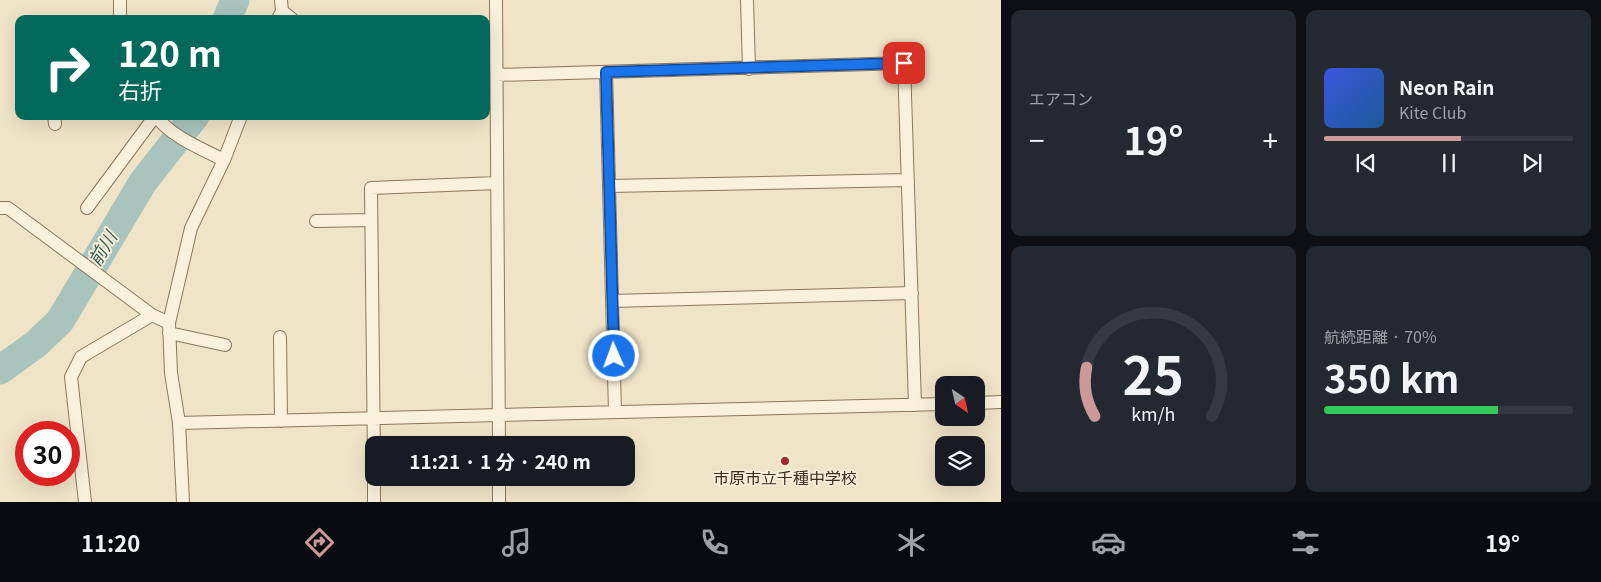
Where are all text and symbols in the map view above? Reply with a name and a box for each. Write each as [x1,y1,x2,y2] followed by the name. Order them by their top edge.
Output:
[118,26,222,77] text: 120 m
[35,35,100,100] icon: right
[883,42,925,84] pin
[890,49,918,77] icon: arrive
[118,73,162,105] text: 右折
[1399,73,1495,100] text: Neon Rain
[1029,86,1093,110] text: エアコン
[1399,100,1466,124] text: Kite Club
[1123,111,1184,166] text: 19°
[1029,119,1045,159] text: −
[1262,119,1278,159] text: +
[1352,149,1380,177] icon: previous
[1435,149,1463,177] icon: pause
[1518,149,1546,177] icon: next
[81,224,123,270] water label: 前川
[1324,324,1437,348] text: 航続距離 · 70%
[587,329,639,381] position arrow
[1123,335,1184,410] text: 25
[1324,349,1459,404] text: 350 km
[935,376,985,426] north arrow
[935,376,985,486] map controls
[1131,400,1176,426] text: km/h
[15,421,80,486] speed limit sign: 30
[935,436,985,486] button: layers
[409,447,591,474] text: 11:21 · 1 分 · 240 m
[779,455,791,467] marker: 市原市立千種中学校
[713,465,857,489] place label: 市原市立千種中学校
[302,525,337,560] icon: directions
[499,525,534,560] icon: music
[697,525,732,560] icon: phone
[894,525,929,560] icon: climate
[1091,525,1126,560] icon: car
[1288,525,1323,560] icon: filters
[81,526,140,558] text: 11:20
[1485,526,1520,558] text: 19°

